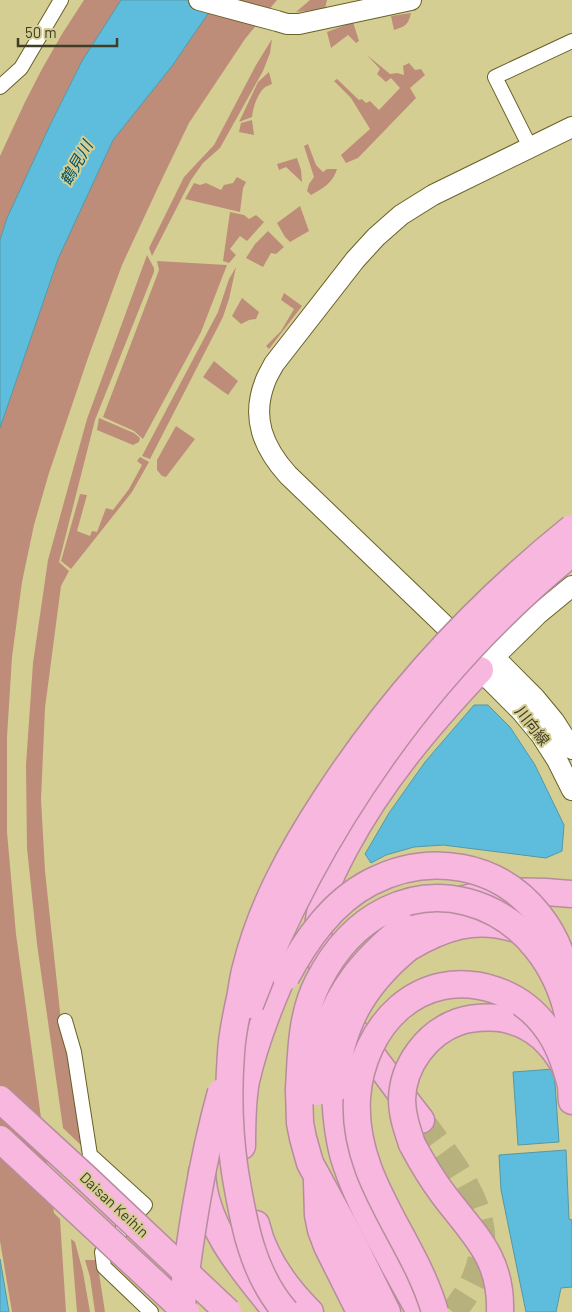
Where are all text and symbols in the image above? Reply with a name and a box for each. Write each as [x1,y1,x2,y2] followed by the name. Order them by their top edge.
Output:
[18,15,116,47] scale bar
[25,23,57,41] text: 50 m
[55,135,97,188] water label: 鶴見川
[512,702,554,749] street label: 川向線
[77,1168,153,1241] street label: Daisan Keihin

